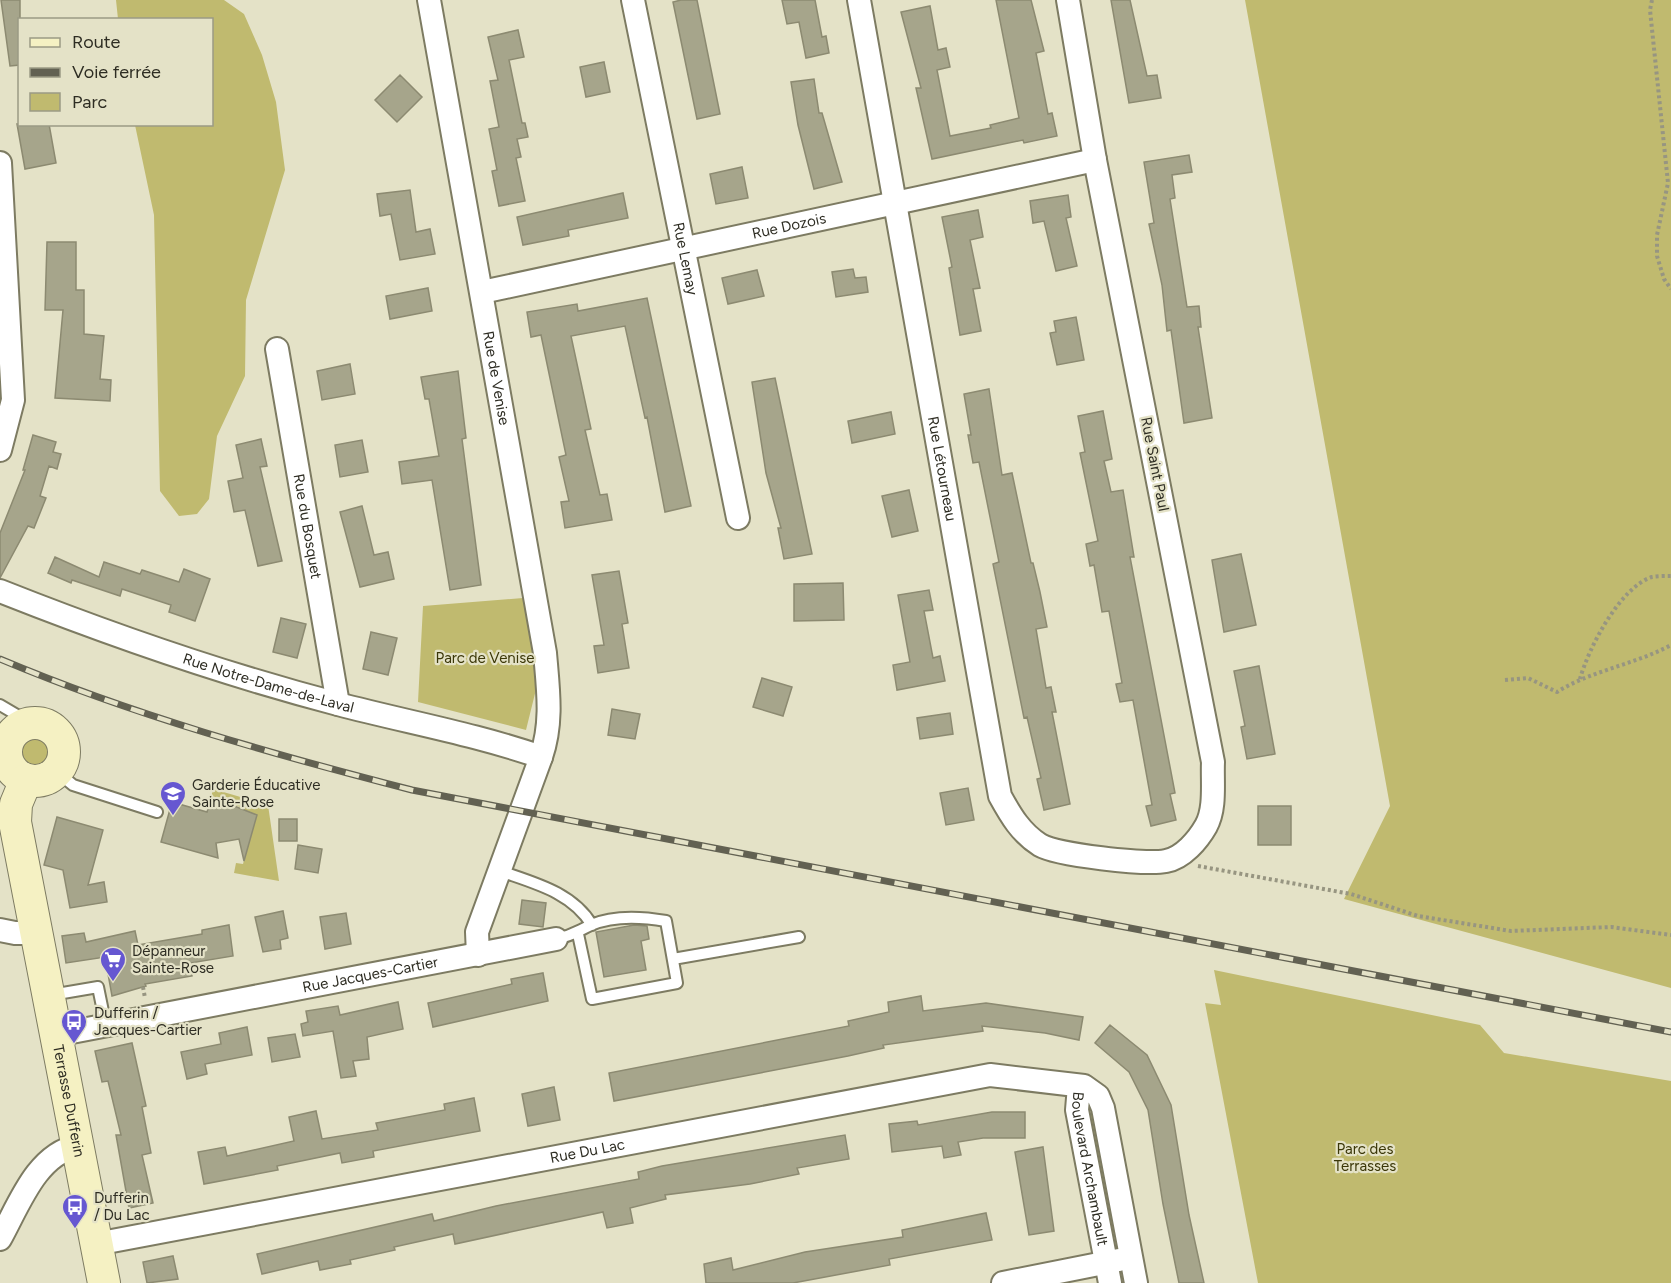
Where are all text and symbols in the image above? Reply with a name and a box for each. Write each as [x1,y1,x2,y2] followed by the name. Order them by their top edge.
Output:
[18,18,213,126] legend
[72,31,121,53] text: Route
[72,61,161,83] text: Voie ferrée
[72,91,108,113] text: Parc
[750,209,828,243] street label: Rue Dozois
[669,221,702,297] street label: Rue Lemay
[479,330,513,427] street label: Rue de Venise
[924,415,960,523] street label: Rue Létourneau
[1137,415,1173,513] street label: Rue Saint Paul
[290,472,325,581] street label: Rue du Bosquet
[180,649,356,717] street label: Rue Notre-Dame-de-Laval
[436,649,534,667] park label: Parc de Venise
[192,776,320,811] place label: Garderie Éducative Sainte-Rose
[158,779,188,817] school or university icon: Garderie Éducative Sainte-Rose
[132,942,214,977] place label: Dépanneur Sainte-Rose
[98,945,128,983] supermarket icon: Dépanneur Sainte-Rose
[301,953,440,996] street label: Rue Jacques-Cartier
[94,1004,202,1039] place label: Dufferin / Jacques-Cartier
[59,1007,89,1045] bus stop icon: Dufferin / Jacques-Cartier
[49,1043,88,1159] street label: Terrasse Dufferin
[1068,1091,1112,1248] street label: Boulevard Archambault
[548,1135,626,1167] street label: Rue Du Lac
[1334,1140,1396,1175] park label: Parc des Terrasses
[94,1189,150,1224] place label: Dufferin / Du Lac
[60,1192,90,1230] bus stop icon: Dufferin / Du Lac

